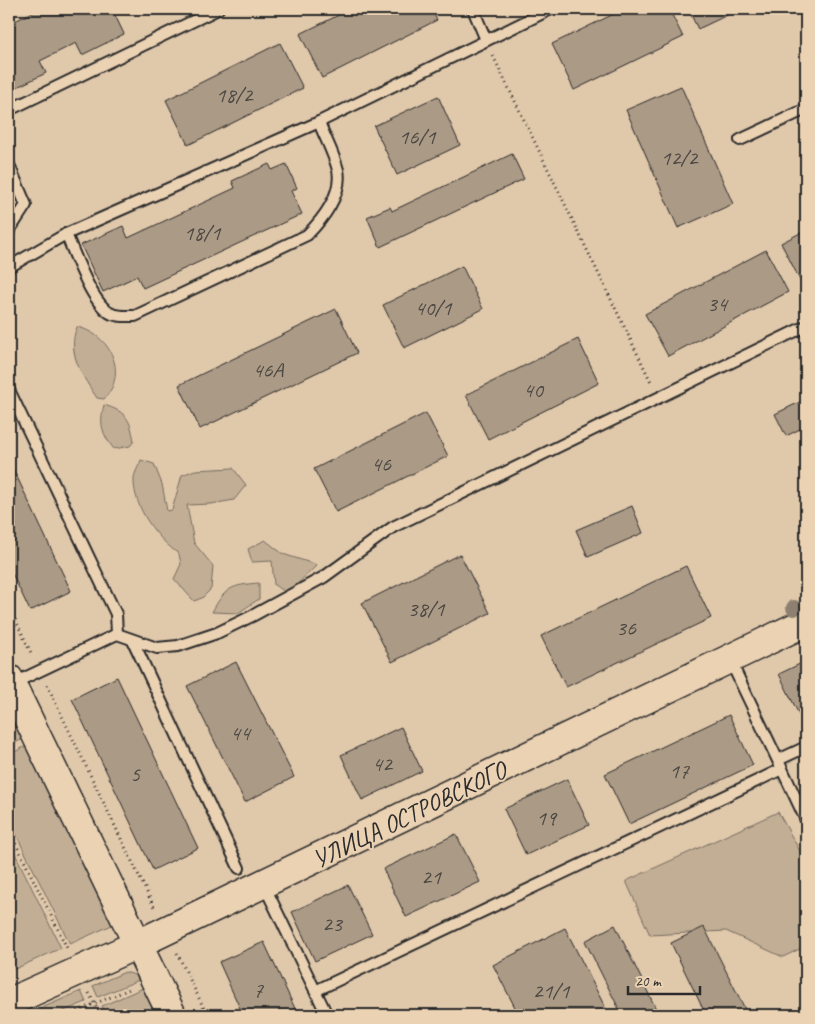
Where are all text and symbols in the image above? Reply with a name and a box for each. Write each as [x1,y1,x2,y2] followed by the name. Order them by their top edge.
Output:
[216,81,255,109] house number: 18/2
[399,123,437,151] house number: 16/1
[661,144,700,172] house number: 12/2
[184,219,222,247] house number: 18/1
[707,290,729,318] house number: 34
[415,294,453,322] house number: 40/1
[253,356,284,384] house number: 46А
[523,376,545,404] house number: 40
[371,450,392,478] house number: 46
[408,595,446,623] house number: 38/1
[616,614,637,642] house number: 36
[230,719,252,747] house number: 44
[372,750,394,778] house number: 42
[307,753,514,876] street label: УЛИЦА ОСТРОВСКОГО
[669,757,690,785] house number: 17
[130,760,141,788] house number: 5
[536,804,558,832] house number: 19
[421,863,442,891] house number: 21
[322,910,344,938] house number: 23
[628,964,700,996] scale bar
[635,972,662,991] text: 20 m
[253,976,264,1004] house number: 7
[533,977,571,1005] house number: 21/1

